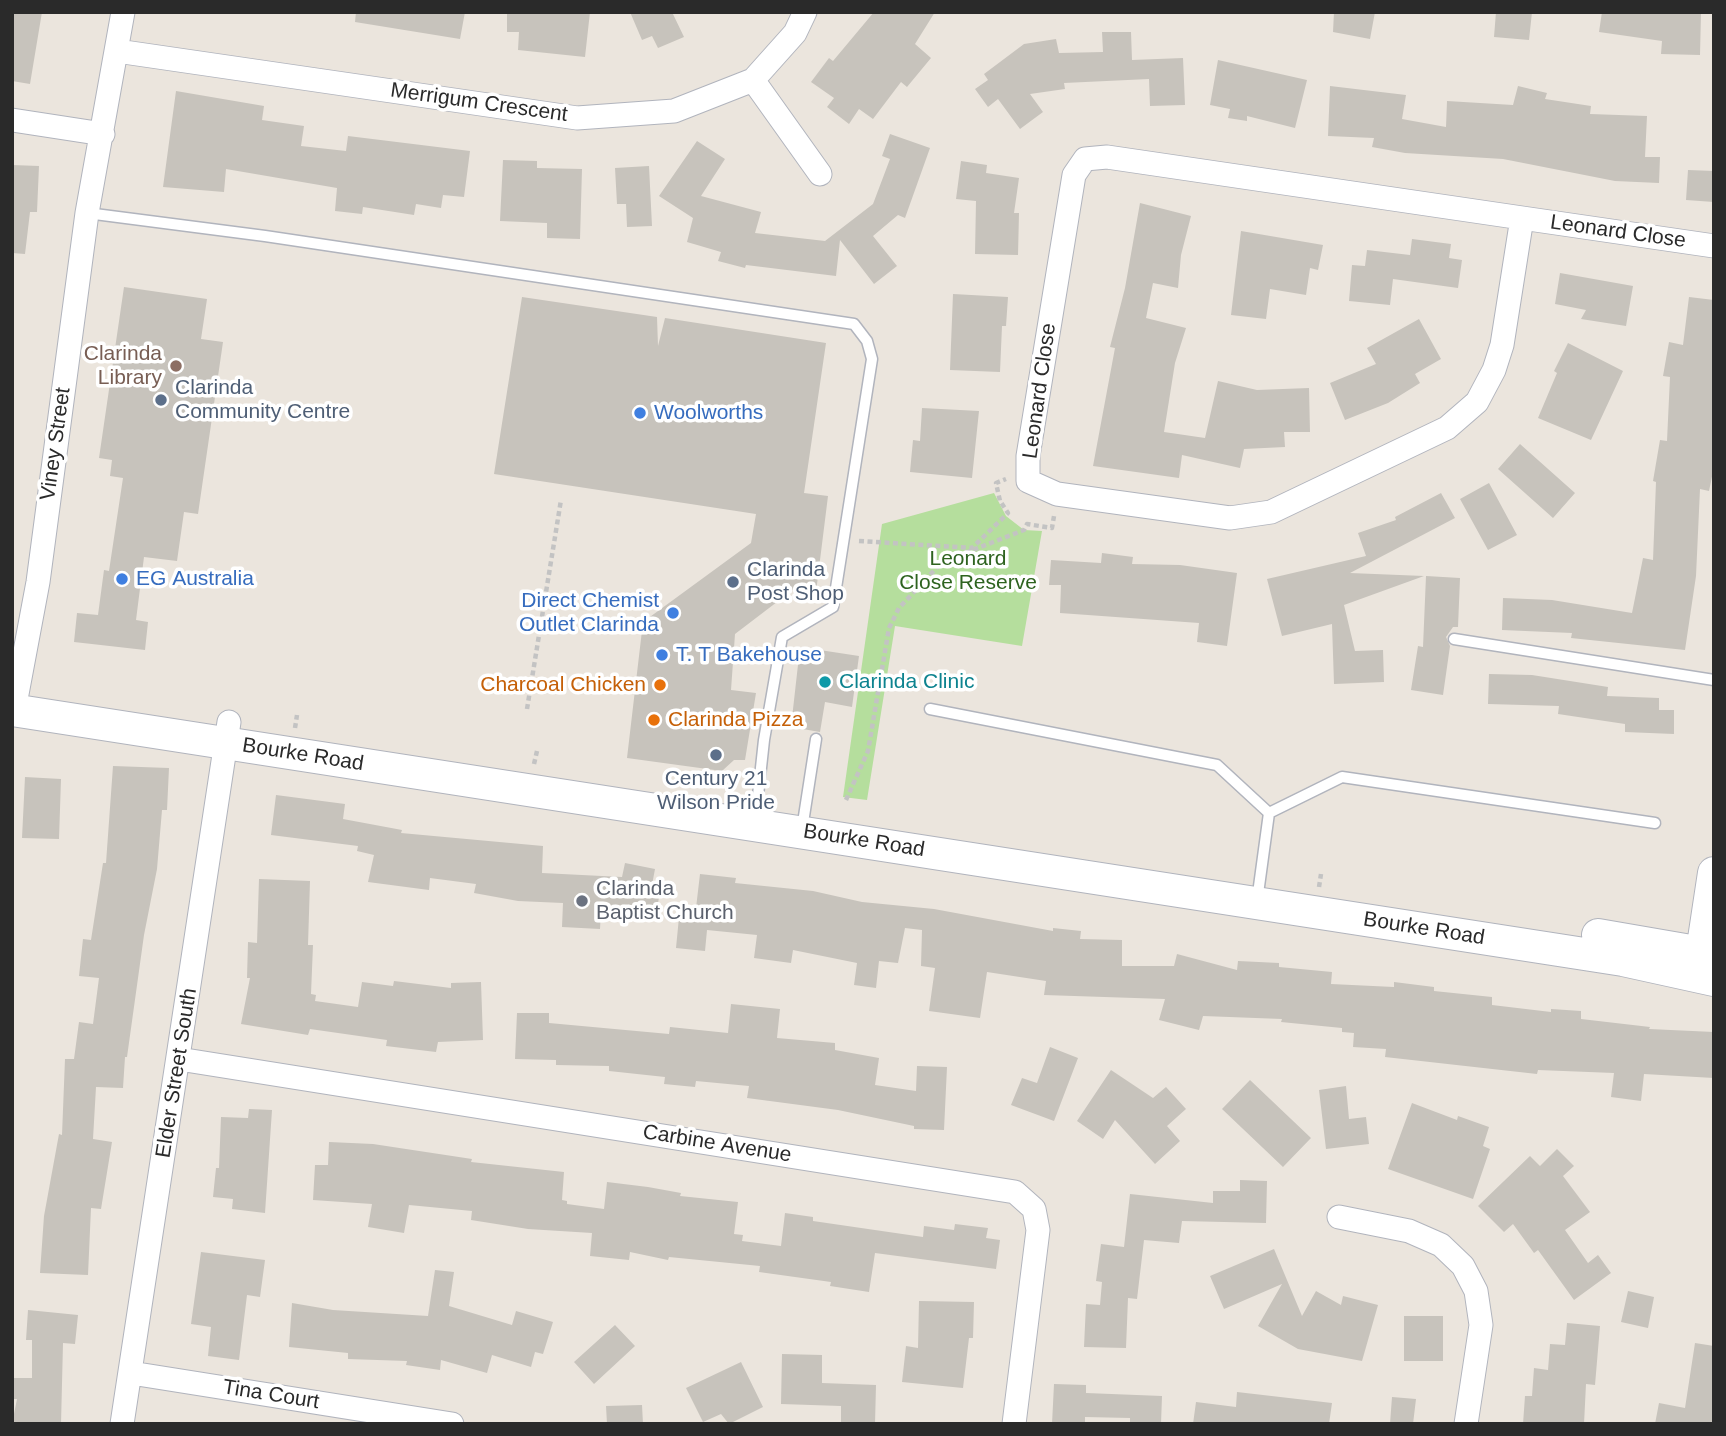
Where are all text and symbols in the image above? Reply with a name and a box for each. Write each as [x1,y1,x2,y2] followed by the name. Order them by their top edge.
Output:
[389,78,569,128] street label: Merrigum Crescent
[1549,210,1687,254] street label: Leonard Close
[1018,322,1062,460] street label: Leonard Close
[84,341,162,391] place label: Clarinda Library
[168,358,184,374] marker: Clarinda Library
[175,375,350,425] place label: Clarinda Community Centre
[36,386,76,502] street label: Viney Street
[153,392,169,408] marker: Clarinda Community Centre
[654,400,763,426] place label: Woolworths
[632,405,648,421] marker: Woolworths
[899,546,1037,596] park label: Leonard Close Reserve
[747,557,844,607] place label: Clarinda Post Shop
[136,566,254,592] place label: EG Australia
[114,571,130,587] marker: EG Australia
[725,574,741,590] marker: Clarinda Post Shop
[519,588,659,638] place label: Direct Chemist Outlet Clarinda
[665,605,681,621] marker: Direct Chemist Outlet Clarinda
[676,642,822,668] place label: T. T Bakehouse
[654,647,670,663] marker: T. T Bakehouse
[839,669,974,695] place label: Clarinda Clinic
[480,672,646,698] place label: Charcoal Chicken
[817,674,833,690] marker: Clarinda Clinic
[652,677,668,693] marker: Charcoal Chicken
[668,707,803,733] place label: Clarinda Pizza
[646,712,662,728] marker: Clarinda Pizza
[240,733,366,777] street label: Bourke Road
[708,747,724,763] marker: Century 21 Wilson Pride
[657,766,775,816] place label: Century 21 Wilson Pride
[801,819,927,863] street label: Bourke Road
[596,876,734,926] place label: Clarinda Baptist Church
[574,893,590,909] marker: Clarinda Baptist Church
[1361,907,1487,951] street label: Bourke Road
[151,986,203,1160] street label: Elder Street South
[641,1120,793,1168] street label: Carbine Avenue
[221,1375,321,1415] street label: Tina Court

